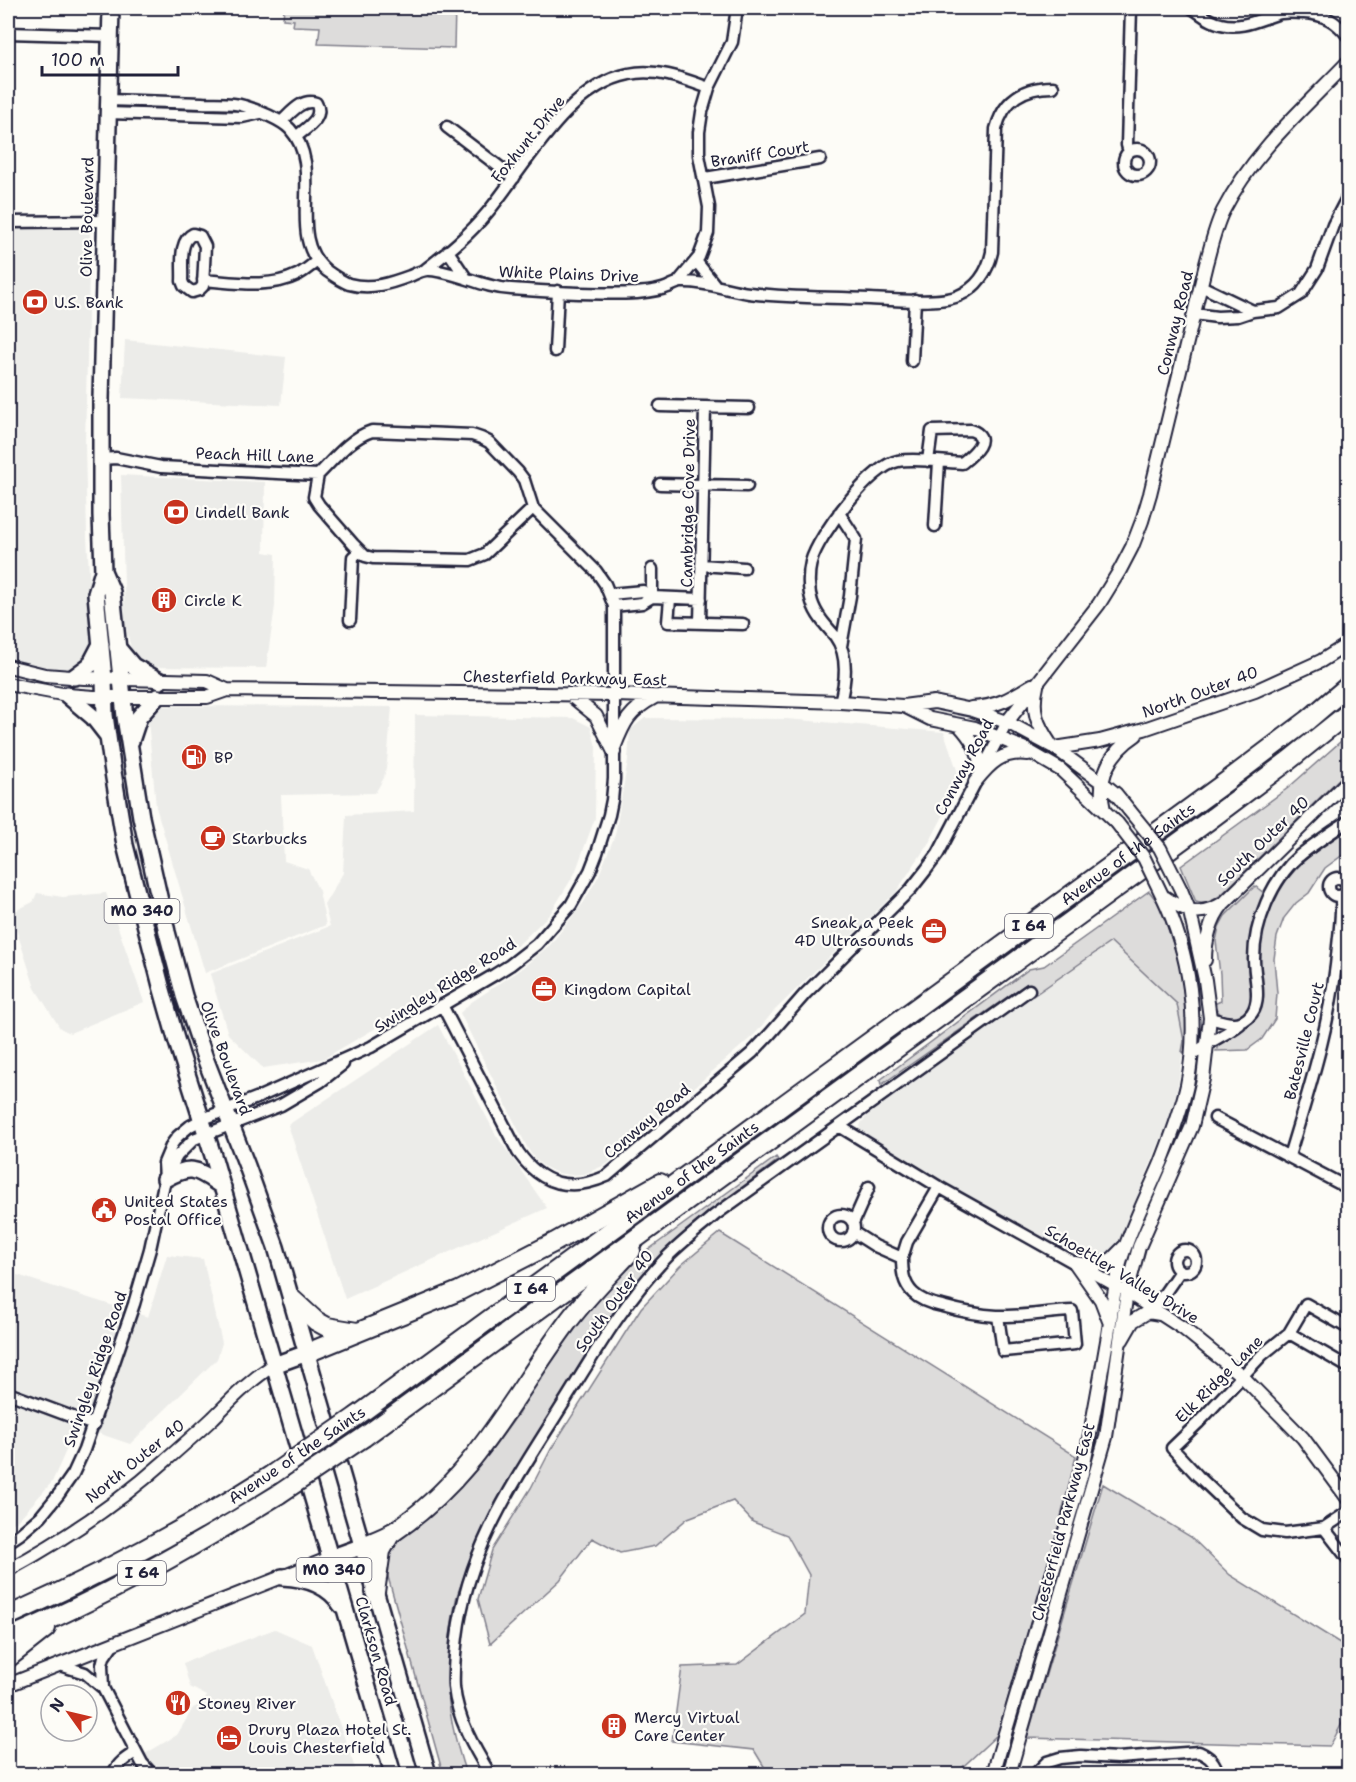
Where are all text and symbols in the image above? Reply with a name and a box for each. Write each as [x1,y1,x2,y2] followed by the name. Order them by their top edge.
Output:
[42,39,178,77] scale bar
[51,48,105,72] text: 100 m
[486,91,570,187] street label: Foxhunt Drive
[709,136,811,172] street label: Braniff Court
[75,157,99,277] street label: Olive Boulevard
[498,261,640,287] street label: White Plains Drive
[1152,269,1198,377] street label: Conway Road
[20,287,50,317] bank icon: U.S. Bank
[54,292,124,313] place label: U.S. Bank
[676,418,700,588] street label: Cambridge Cove Drive
[195,442,315,468] street label: Peach Hill Lane
[161,497,191,527] bank icon: Lindell Bank
[195,502,290,523] place label: Lindell Bank
[149,585,179,615] building icon: Circle K
[184,590,243,611] place label: Circle K
[1139,661,1261,723] street label: North Outer 40
[463,666,667,690] street label: Chesterfield Parkway East
[930,715,998,819] street label: Conway Road
[179,742,209,772] fuel station icon: BP
[214,747,233,768] place label: BP
[1212,791,1314,891] street label: South Outer 40
[1056,797,1199,910] street label: Avenue of the Saints
[198,823,228,853] cafe icon: Starbucks
[232,828,308,849] place label: Starbucks
[104,899,180,923] road number: MO 340
[794,912,914,951] place label: Sneak a Peek 4D Ultrasounds
[1005,914,1053,938] road number: I 64
[919,916,949,946] office icon: Sneak a Peek 4D Ultrasounds
[370,933,520,1037] street label: Swingley Ridge Road
[529,974,559,1004] office icon: Kingdom Capital
[564,979,691,1000] place label: Kingdom Capital
[1279,980,1329,1102] street label: Batesville Court
[196,998,256,1118] street label: Olive Boulevard
[599,1079,695,1163] street label: Conway Road
[620,1116,763,1228] street label: Avenue of the Saints
[124,1191,228,1230] place label: United States Postal Office
[89,1195,119,1225] public building icon: United States Postal Office
[1041,1220,1203,1328] street label: Schoettler Valley Drive
[570,1246,658,1356] street label: South Outer 40
[507,1277,555,1301] road number: I 64
[58,1288,132,1450] street label: Swingley Ridge Road
[1171,1331,1267,1427] street label: Elk Ridge Lane
[224,1401,370,1509] street label: Avenue of the Saints
[81,1414,189,1508] street label: North Outer 40
[1026,1421,1100,1623] street label: Chesterfield Parkway East
[296,1558,372,1582] road number: MO 340
[118,1561,166,1585] road number: I 64
[350,1594,402,1708] street label: Clarkson Road
[39,1683,99,1743] north arrow
[163,1688,193,1718] restaurant icon: Stoney River
[198,1693,296,1714] place label: Stoney River
[45,1694,69,1716] text: N
[634,1707,740,1746] place label: Mercy Virtual Care Center
[599,1711,629,1741] building icon: Mercy Virtual Care Center
[248,1719,411,1758] place label: Drury Plaza Hotel St. Louis Chesterfield
[214,1723,244,1753] hotel icon: Drury Plaza Hotel St. Louis Chesterfield

